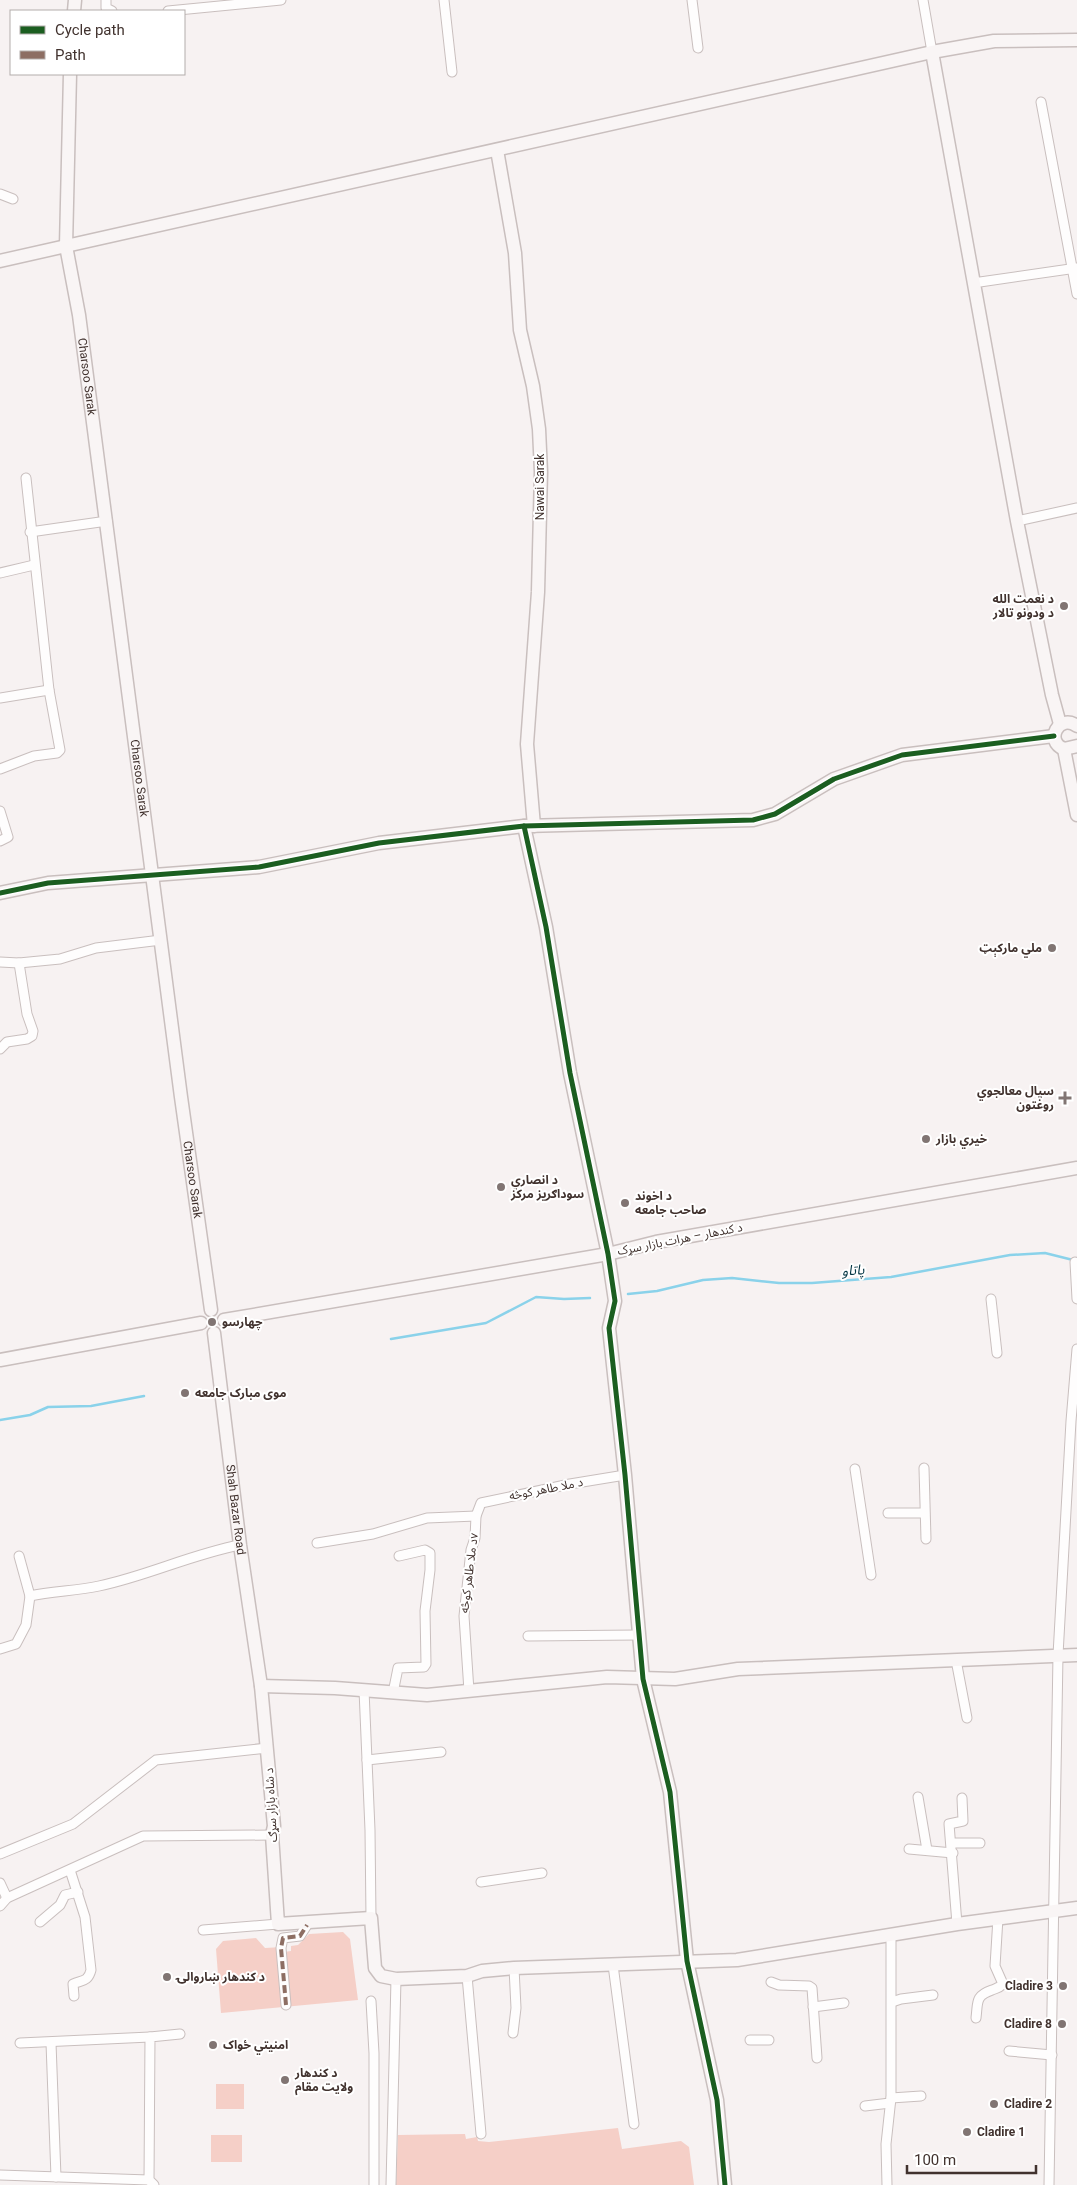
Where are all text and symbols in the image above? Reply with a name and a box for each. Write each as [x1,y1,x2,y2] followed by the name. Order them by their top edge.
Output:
[10,10,185,75] legend
[55,21,125,39] text: Cycle path
[55,46,86,64] text: Path
[75,337,99,417] street label: Charsoo Sarak
[533,453,547,520] street label: Nawai Sarak
[992,592,1054,620] place label: د نعمت الله د ودونو تالار
[1058,600,1070,612] marker: د نعمت الله د ودونو تالار
[127,739,152,819] street label: Charsoo Sarak
[979,941,1042,958] place label: ملي مارکېټ
[1046,942,1058,954] marker: ملي مارکېټ
[977,1084,1054,1112] place label: سيال معالجوي روغتون
[1058,1091,1072,1105] marker: سيال معالجوي روغتون
[935,1132,988,1149] place label: خیري بازار
[920,1133,932,1145] marker: خیري بازار
[180,1140,205,1220] street label: Charsoo Sarak
[510,1173,584,1201] place label: د انصاري سوداګریز مرکز
[495,1181,507,1193] marker: د انصاري سوداګریز مرکز
[635,1189,707,1217] place label: د اخوند صاحب جامعه
[619,1197,631,1209] marker: د اخوند صاحب جامعه
[616,1220,744,1258] street label: د کندهار – هرات بازار سړک
[841,1261,866,1281] water label: پاتاو
[222,1315,263,1331] place label: چهارسو
[206,1316,218,1328] marker: چهارسو
[195,1386,286,1400] place label: موی مبارک جامعه
[179,1387,191,1399] marker: موی مبارک جامعه
[223,1464,248,1556] street label: Shah Bazar Road
[508,1475,584,1503] street label: د ملا طاهر کوڅه
[457,1532,481,1614] street label: د ملا طاهر کوڅهv
[262,1767,280,1843] street label: د شاه بازار سړګ
[175,1970,265,1984] place label: د کندهار ښاروالۍ
[161,1971,173,1983] marker: د کندهار ښاروالۍ
[1005,1979,1053,1993] place label: Cladire 3
[1057,1980,1069,1992] marker: Cladire 3
[1004,2017,1052,2031] place label: Cladire 8
[1056,2018,1068,2030] marker: Cladire 8
[223,2038,288,2055] place label: امنيتي ځواک
[207,2039,219,2051] marker: امنيتي ځواک
[294,2066,353,2096] place label: د کندهار ولايت مقام
[279,2074,291,2086] marker: د کندهار ولايت مقام
[1004,2097,1052,2111] place label: Cladire 2
[988,2098,1000,2110] marker: Cladire 2
[977,2125,1025,2139] place label: Cladire 1
[961,2126,973,2138] marker: Cladire 1
[907,2142,1036,2174] scale bar
[914,2151,956,2169] text: 100 m

